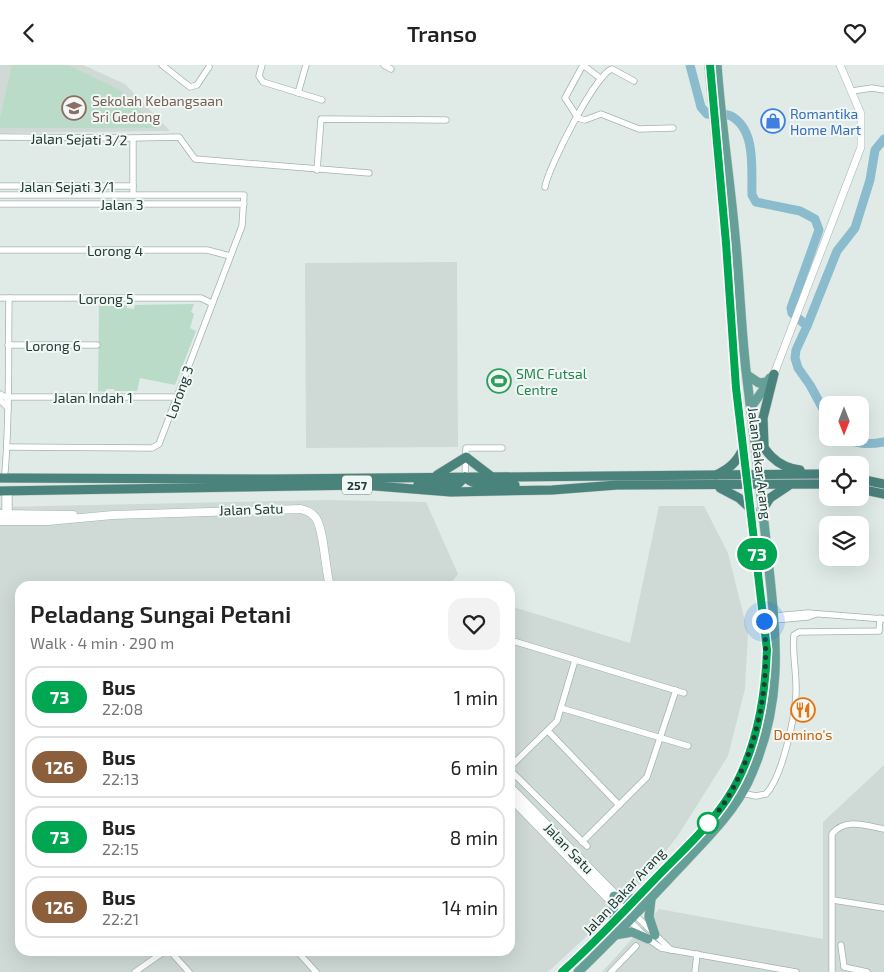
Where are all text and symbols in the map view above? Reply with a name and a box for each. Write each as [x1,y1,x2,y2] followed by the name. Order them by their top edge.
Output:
[15,19,43,47] icon: back
[841,19,869,47] icon: heart
[407,20,477,46] text: Transo
[92,92,223,125] place label: Sekolah Kebangsaan Sri Gedong
[61,95,87,121] school or university icon: Sekolah Kebangsaan Sri Gedong
[790,105,861,138] place label: Romantika Home Mart
[760,108,786,134] shop icon: Romantika Home Mart
[30,130,128,148] street label: Jalan Sejati 3/2
[20,178,114,195] street label: Jalan Sejati 3/1
[100,196,144,213] street label: Jalan 3
[87,242,143,259] street label: Lorong 4
[78,290,134,307] street label: Lorong 5
[25,337,81,354] street label: Lorong 6
[162,363,196,421] street label: Lorong 3
[516,365,588,398] place label: SMC Futsal Centre
[486,368,512,394] sports icon: SMC Futsal Centre
[53,389,133,406] street label: Jalan Indah 1
[819,396,869,446] north arrow
[819,396,869,566] map controls
[745,406,775,520] street label: Jalan Bakar Arang
[819,456,869,506] button: locate
[342,475,372,495] road number: 257
[219,499,283,519] street label: Jalan Satu
[819,516,869,566] button: layers
[734,538,780,570] line badge: 73
[747,543,767,565] text: 73
[448,598,500,650] button: heart
[30,599,291,628] text: Peladang Sungai Petani
[752,609,777,634] your location
[30,633,174,652] text: Walk · 4 min · 290 m
[102,676,136,699] text: Bus
[50,686,69,708] text: 73
[454,686,498,709] text: 1 min
[790,697,816,723] restaurant icon: Domino's
[102,699,143,718] text: 22:08
[774,726,832,743] place label: Domino's
[102,746,136,769] text: Bus
[45,756,74,778] text: 126
[450,756,498,779] text: 6 min
[102,769,139,788] text: 22:13
[697,812,719,834] unlabelled marker
[102,816,136,839] text: Bus
[541,819,597,877] street label: Jalan Satu
[50,826,69,848] text: 73
[450,826,498,849] text: 8 min
[102,839,139,858] text: 22:15
[579,844,669,938] street label: Jalan Bakar Arang
[102,886,136,909] text: Bus
[45,896,74,918] text: 126
[442,896,498,919] text: 14 min
[102,909,139,928] text: 22:21

